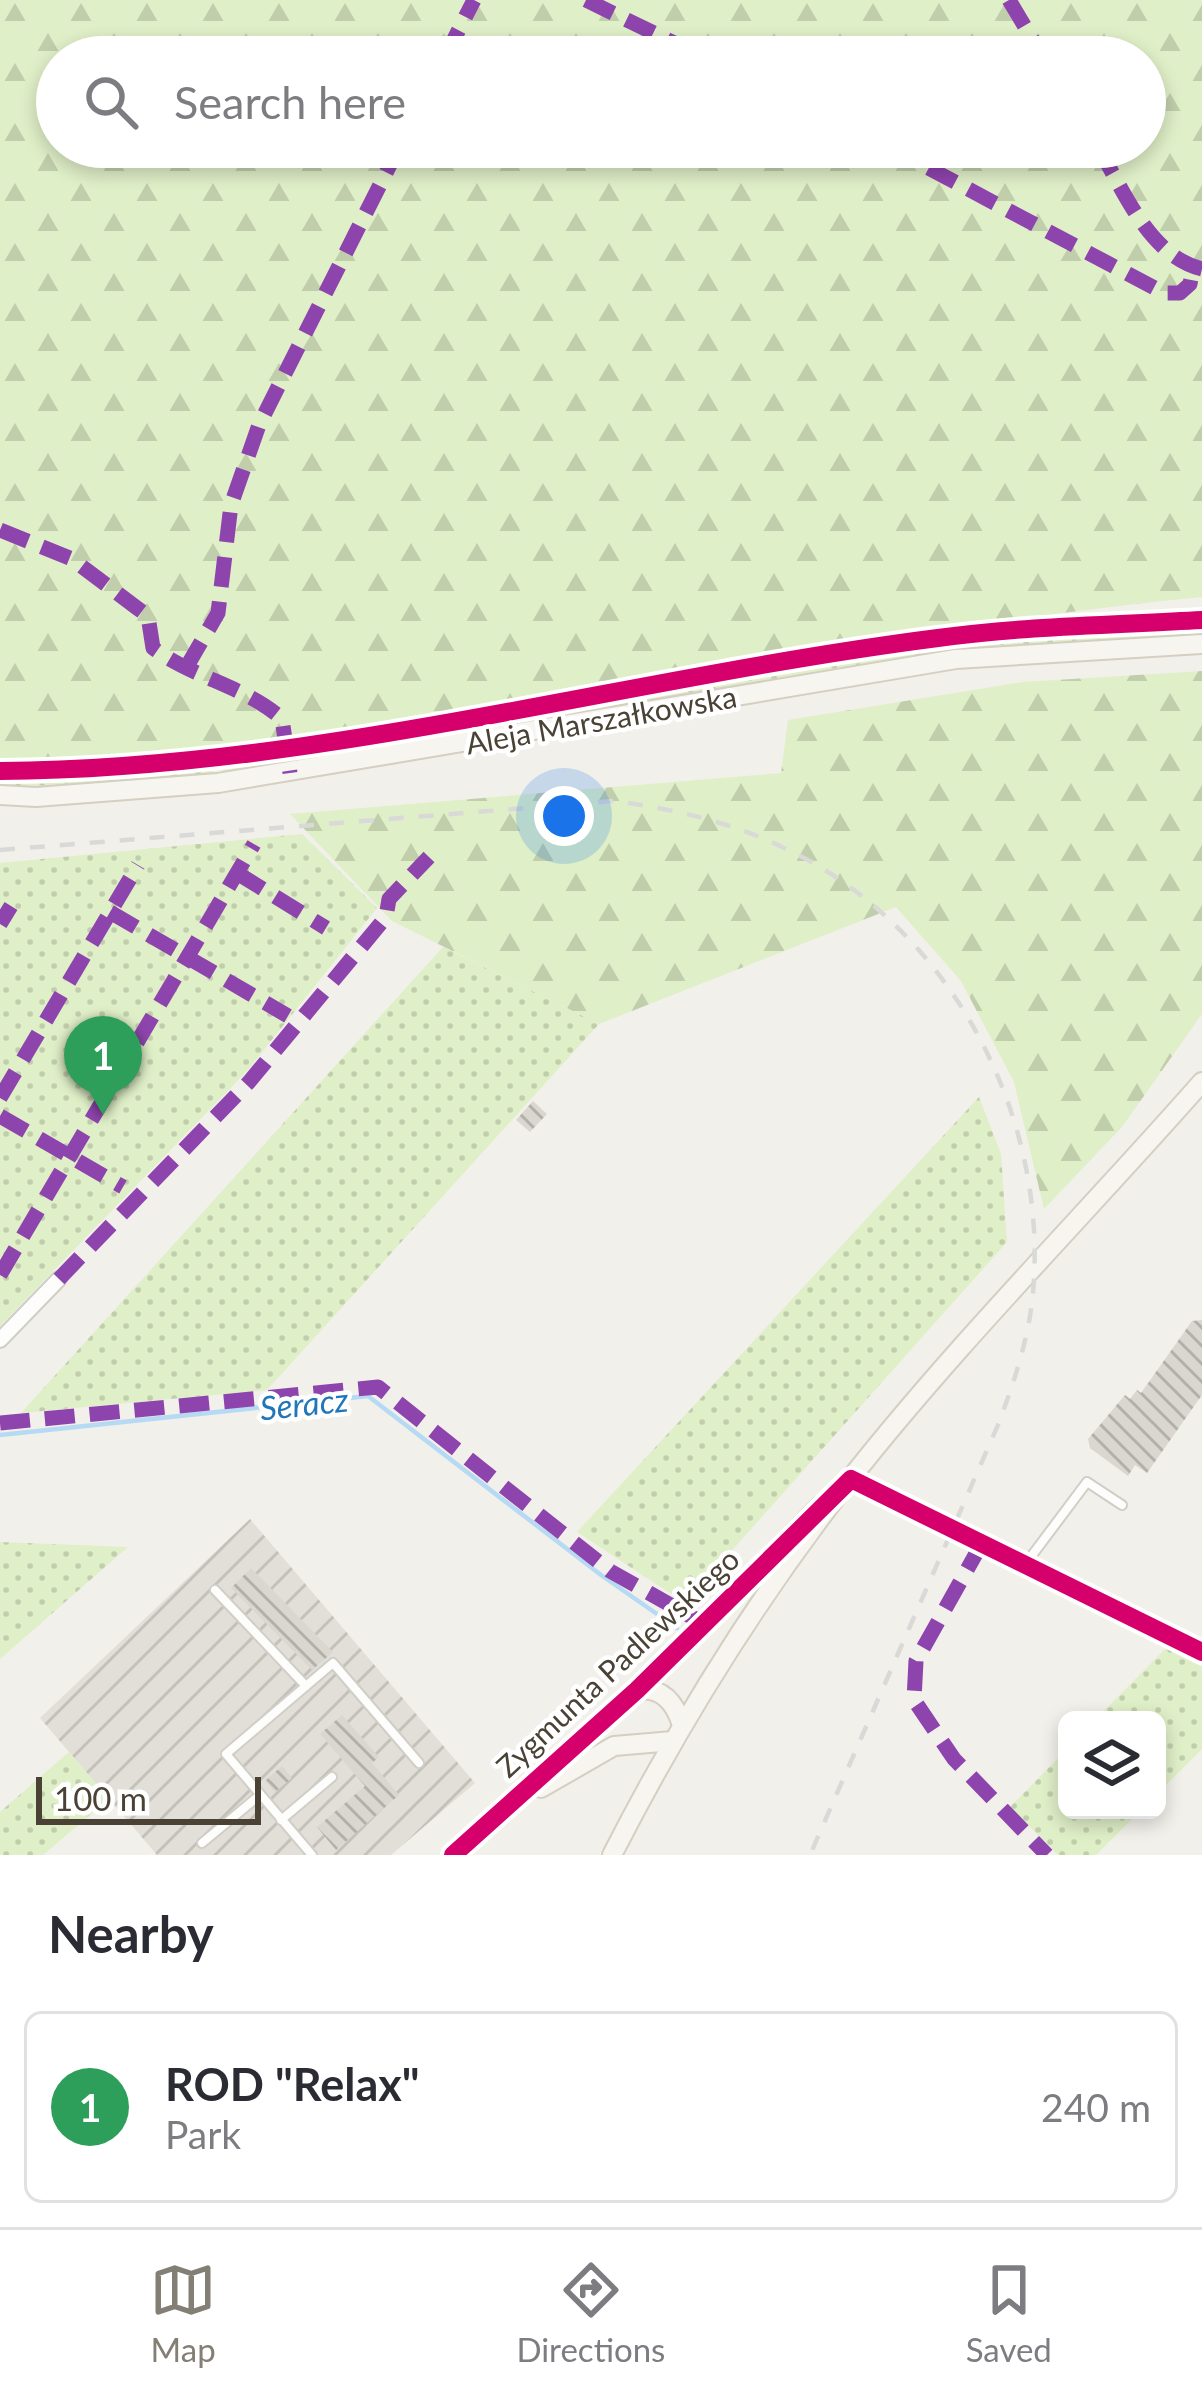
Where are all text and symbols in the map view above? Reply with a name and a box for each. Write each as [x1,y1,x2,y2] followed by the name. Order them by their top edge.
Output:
[36,36,1166,168] search box
[78,69,144,135] icon: search
[174,75,406,129] text: Search here
[463,677,739,761] street label: Aleja Marszałkowska
[534,786,594,846] your location
[64,1016,142,1115] pin: 1
[258,1378,350,1428] water label: Seracz
[488,1540,746,1784] street label: Zygmunta Padlewskiego
[1058,1711,1166,1819] map controls
[1058,1711,1166,1819] button: layers
[36,1771,261,1824] scale bar
[54,1778,147,1818] text: 100 m
[48,1903,214,1964] text: Nearby
[165,2057,420,2111] text: ROD "Relax"
[79,2084,101,2130] text: 1
[1041,2084,1151,2130] text: 240 m
[165,2111,241,2157] text: Park
[150,2257,216,2369] tab: Map
[516,2257,665,2369] tab: Directions
[966,2257,1052,2369] tab: Saved

